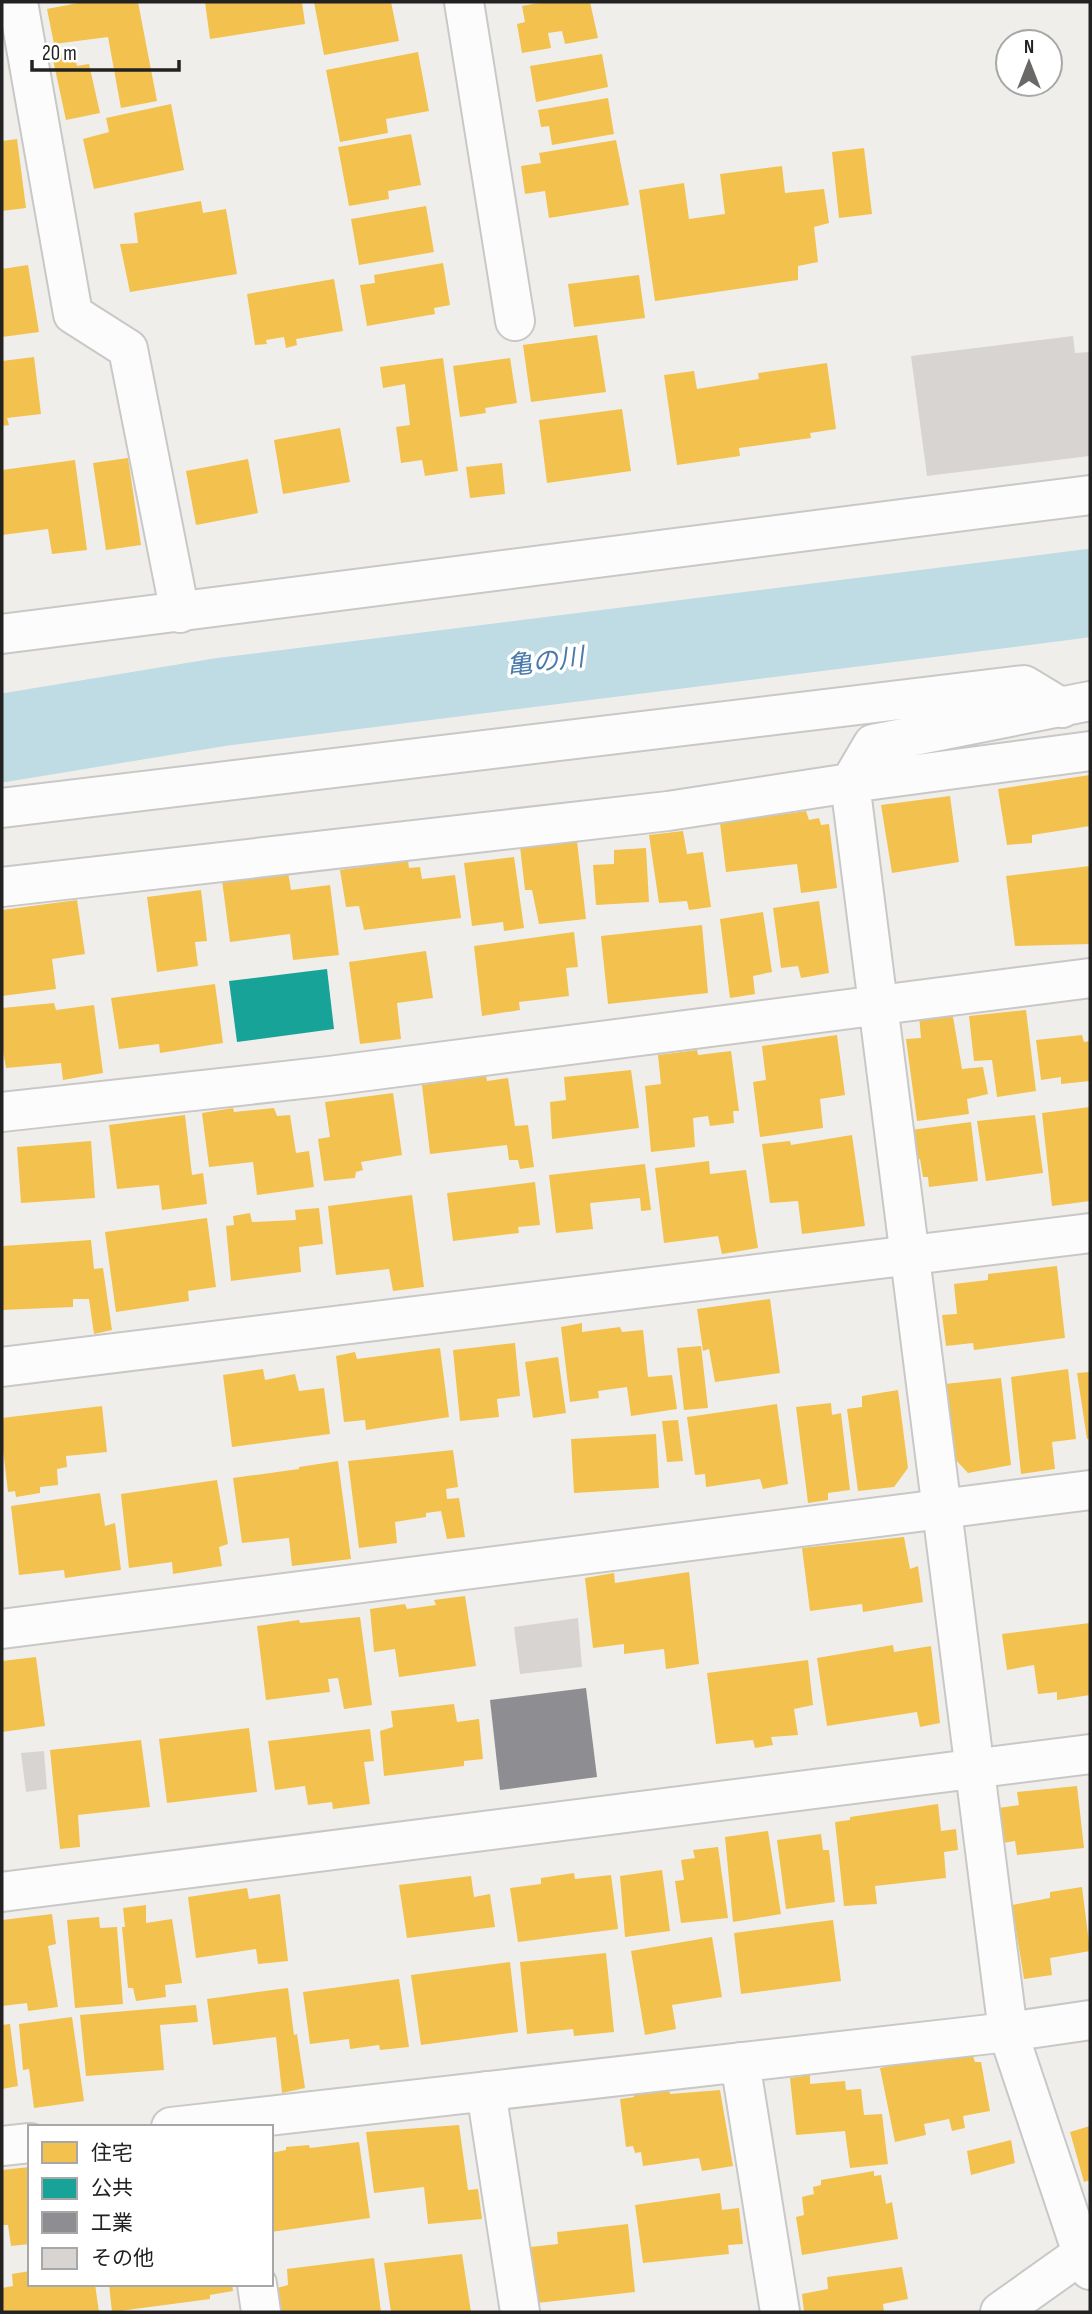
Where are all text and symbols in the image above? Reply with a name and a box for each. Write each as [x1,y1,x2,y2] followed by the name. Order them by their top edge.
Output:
[32,28,178,72] scale bar
[994,28,1064,98] north arrow
[1024,36,1034,59] text: N
[42,41,77,66] text: 20 m
[505,642,589,683] water label: 亀の川
[28,2125,273,2286] legend
[91,2141,133,2166] text: 住宅
[91,2176,133,2201] text: 公共
[91,2211,133,2236] text: 工業
[91,2246,154,2271] text: その他

